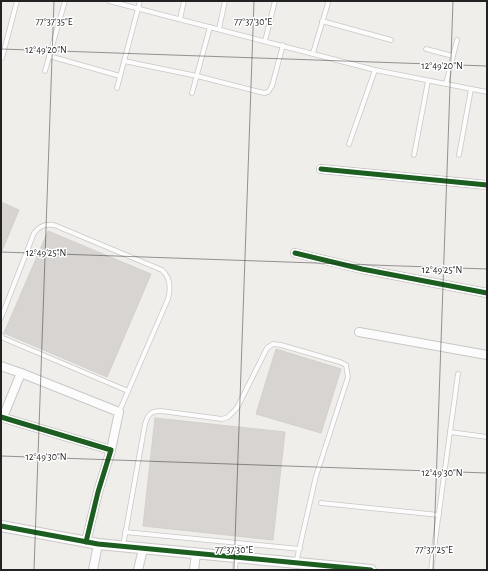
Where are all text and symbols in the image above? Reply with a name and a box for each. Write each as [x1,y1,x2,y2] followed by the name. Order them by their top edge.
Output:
[35,17,73,27] text: 77°37'35"E
[234,17,272,27] text: 77°37'30"E
[25,45,67,55] text: 12°49'20"N
[421,61,463,71] text: 12°49'20"N
[26,248,66,258] text: 12°49'25"N
[422,265,462,275] text: 12°49'25"N
[25,452,67,462] text: 12°49'30"N
[421,468,463,478] text: 12°49'30"N
[215,545,253,555] text: 77°37'30"E
[415,545,453,555] text: 77°37'25"E

